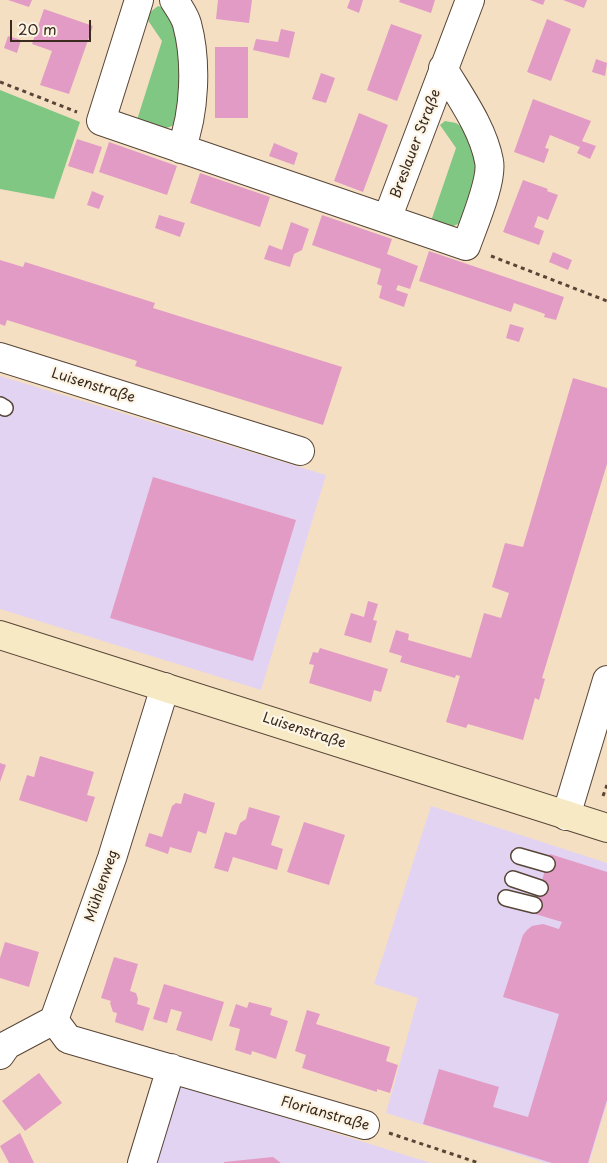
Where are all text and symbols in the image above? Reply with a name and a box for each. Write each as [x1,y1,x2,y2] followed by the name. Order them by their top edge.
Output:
[12,10,94,42] scale bar
[18,17,57,40] text: 20 m
[387,87,445,201] street label: Breslauer Straße
[49,365,137,407] street label: Luisenstraße
[260,710,348,752] street label: Luisenstraße
[82,848,122,924] street label: Mühlenweg
[279,1093,371,1135] street label: Florianstraße

